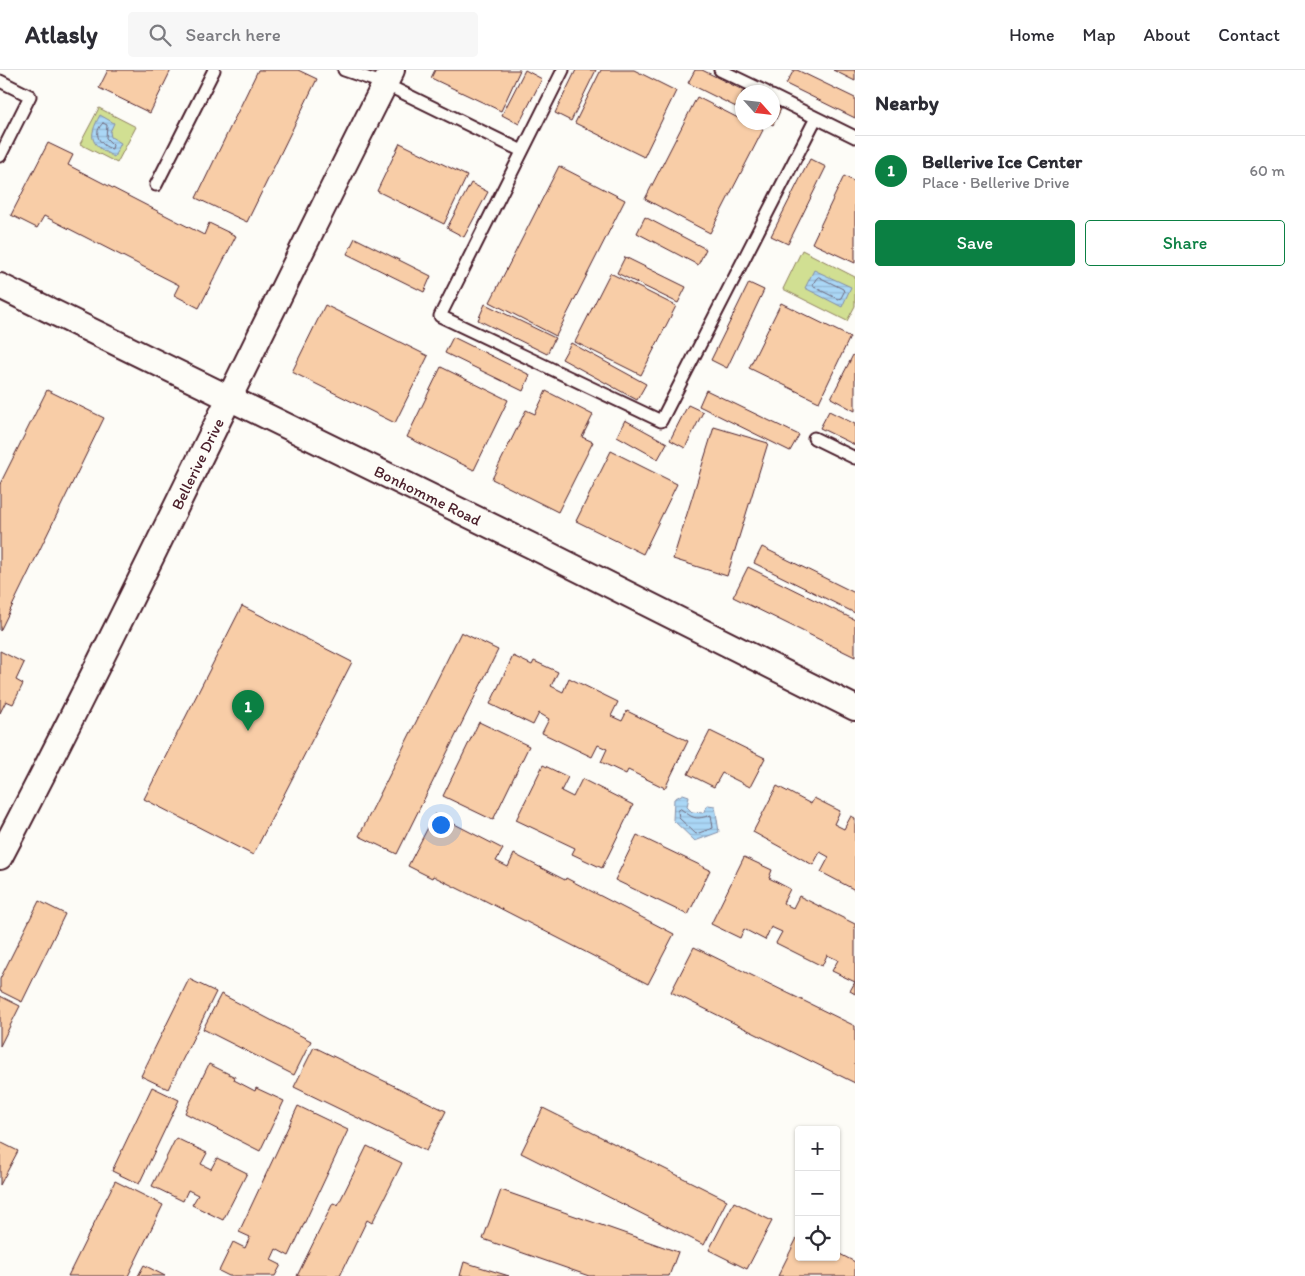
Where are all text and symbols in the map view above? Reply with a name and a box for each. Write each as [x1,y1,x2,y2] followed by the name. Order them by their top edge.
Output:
[128,12,478,57] search box
[25,20,98,49] text: Atlasly
[146,21,174,49] icon: search
[186,23,281,46] text: Search here
[1009,24,1055,46] text: Home
[1083,24,1116,46] text: Map
[1144,24,1190,46] text: About
[1218,24,1280,46] text: Contact
[735,85,780,130] north arrow
[875,90,939,115] text: Nearby
[922,150,1082,173] text: Bellerive Ice Center
[887,161,895,180] text: 1
[1250,161,1285,180] text: 60 m
[922,173,1069,192] text: Place · Bellerive Drive
[875,220,1075,266] button: Save
[1085,220,1285,266] button: Share
[167,414,228,513] street label: Bellerive Drive
[371,461,485,529] street label: Bonhomme Road
[232,690,264,731] pin: 1
[428,812,454,838] your location
[795,1126,840,1261] map controls
[795,1126,840,1171] button: +
[795,1171,840,1216] button: −
[795,1216,840,1261] button: locate

